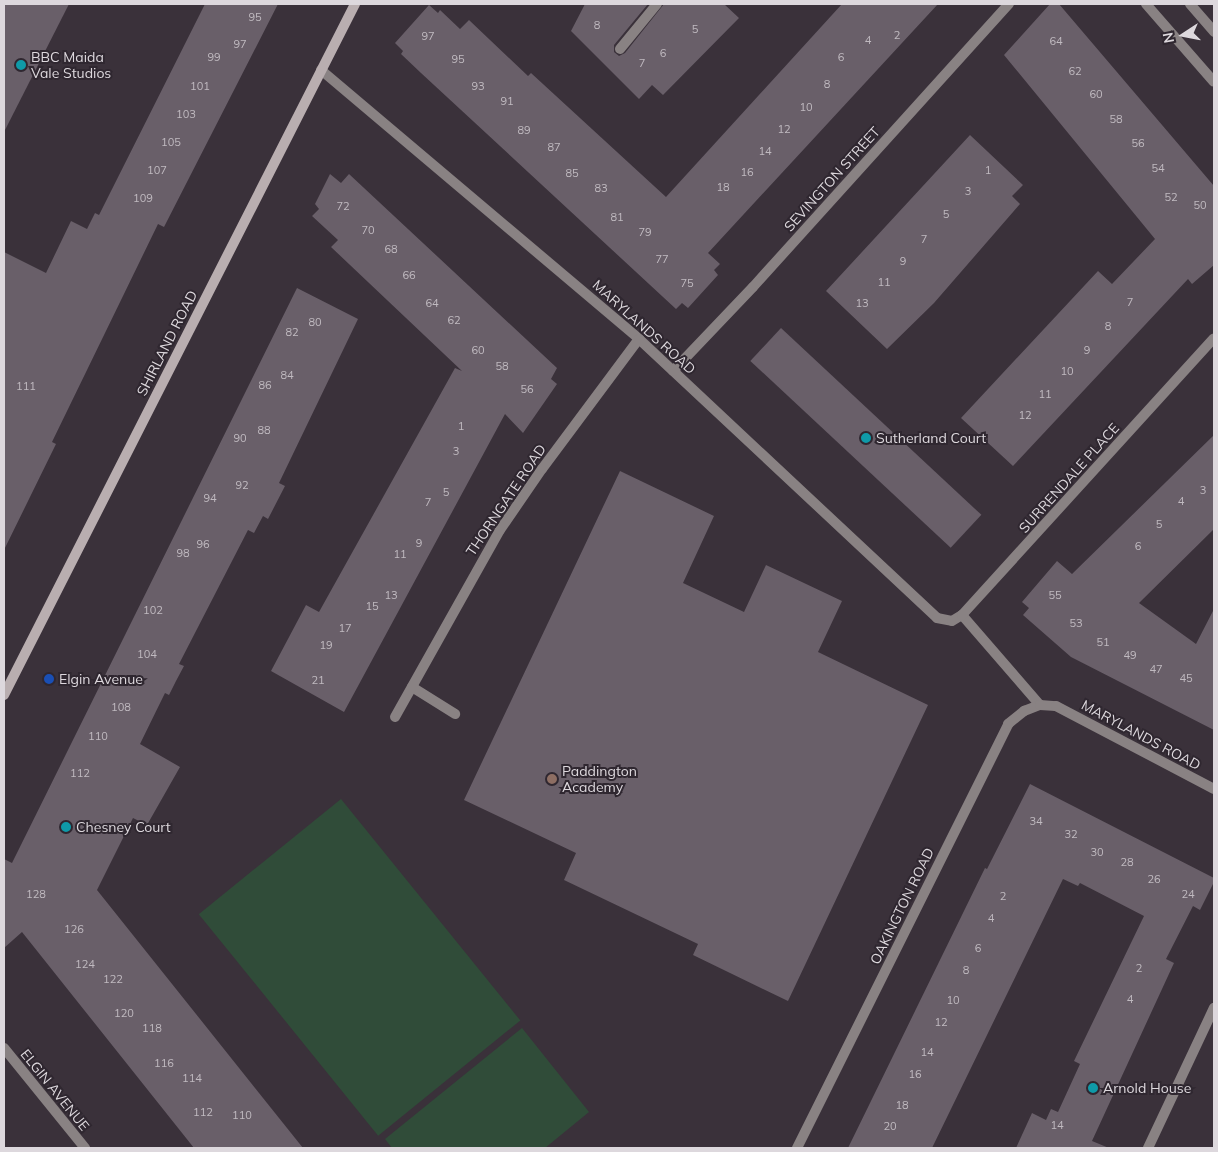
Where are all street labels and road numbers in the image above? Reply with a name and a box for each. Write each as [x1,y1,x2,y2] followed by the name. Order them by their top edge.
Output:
[781,123,883,235] street label: SEVINGTON STREET
[589,276,699,378] street label: MARYLANDS ROAD
[133,288,201,398] street label: SHIRLAND ROAD
[1015,420,1123,536] street label: SURRENDALE PLACE
[462,441,550,559] street label: THORNGATE ROAD
[1079,696,1203,774] street label: MARYLANDS ROAD
[866,845,938,967] street label: OAKINGTON ROAD
[17,1046,93,1134] street label: ELGIN AVENUE

